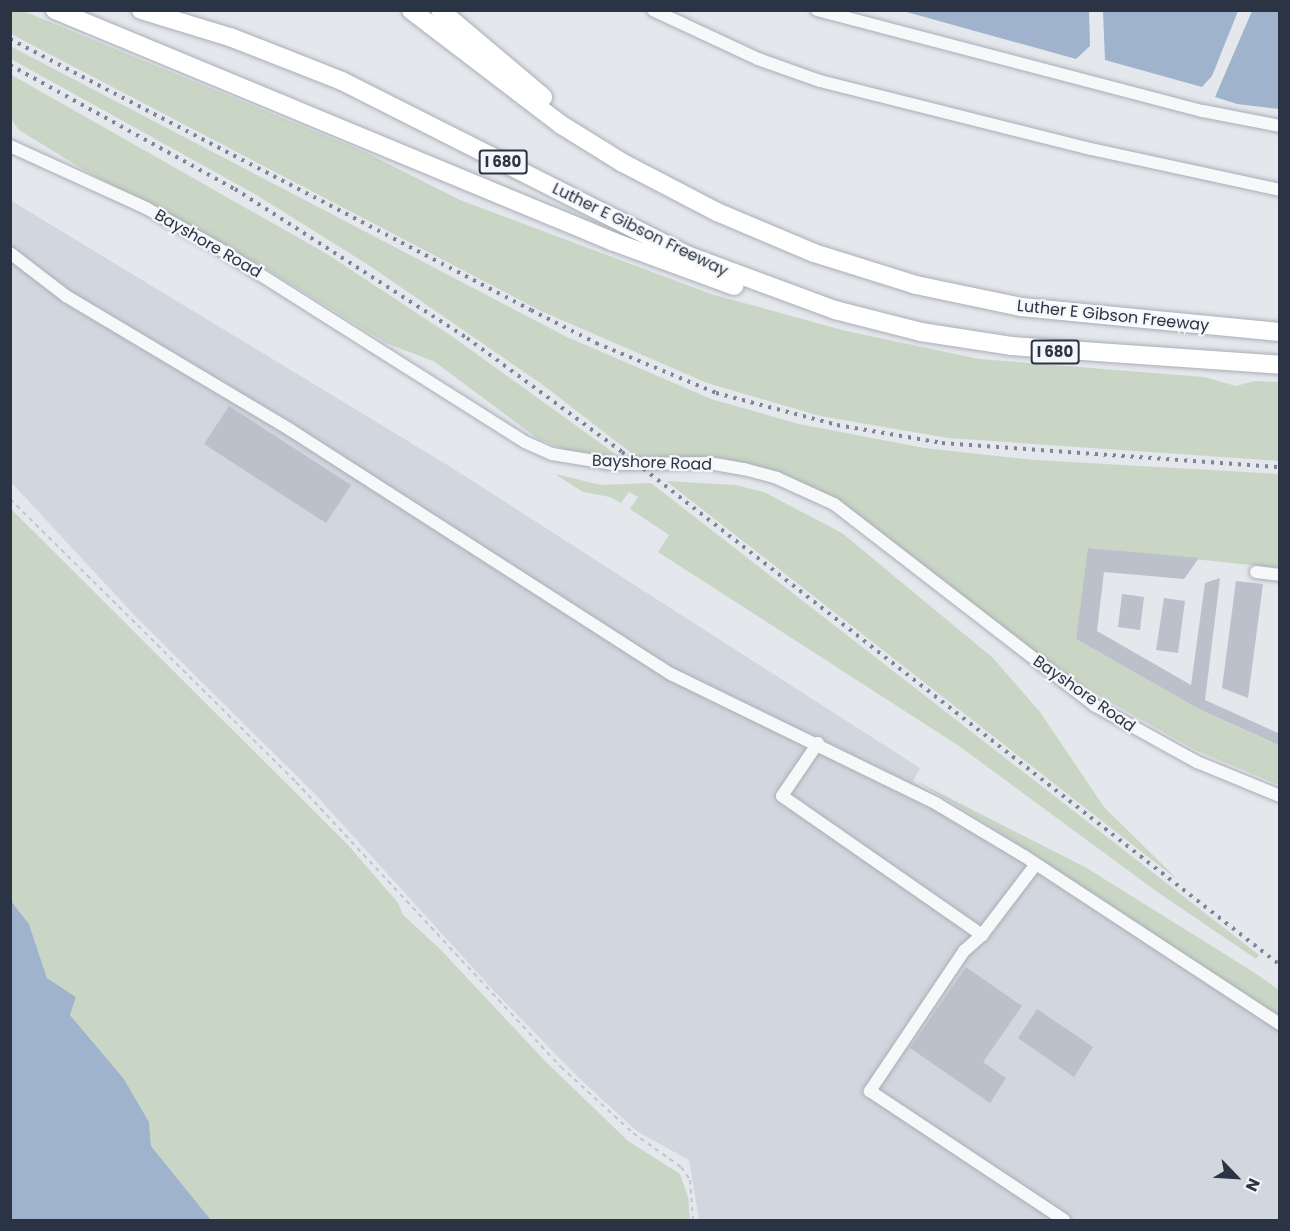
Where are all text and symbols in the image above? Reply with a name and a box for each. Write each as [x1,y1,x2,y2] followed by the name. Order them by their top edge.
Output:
[478,150,528,174] road number: I 680
[549,179,731,281] street label: Luther E Gibson Freeway
[151,206,265,282] street label: Bayshore Road
[1016,296,1210,336] street label: Luther E Gibson Freeway
[1030,340,1080,364] road number: I 680
[592,451,712,475] street label: Bayshore Road
[1029,652,1139,736] street label: Bayshore Road
[1206,1147,1266,1207] north arrow
[1240,1174,1266,1195] text: N

